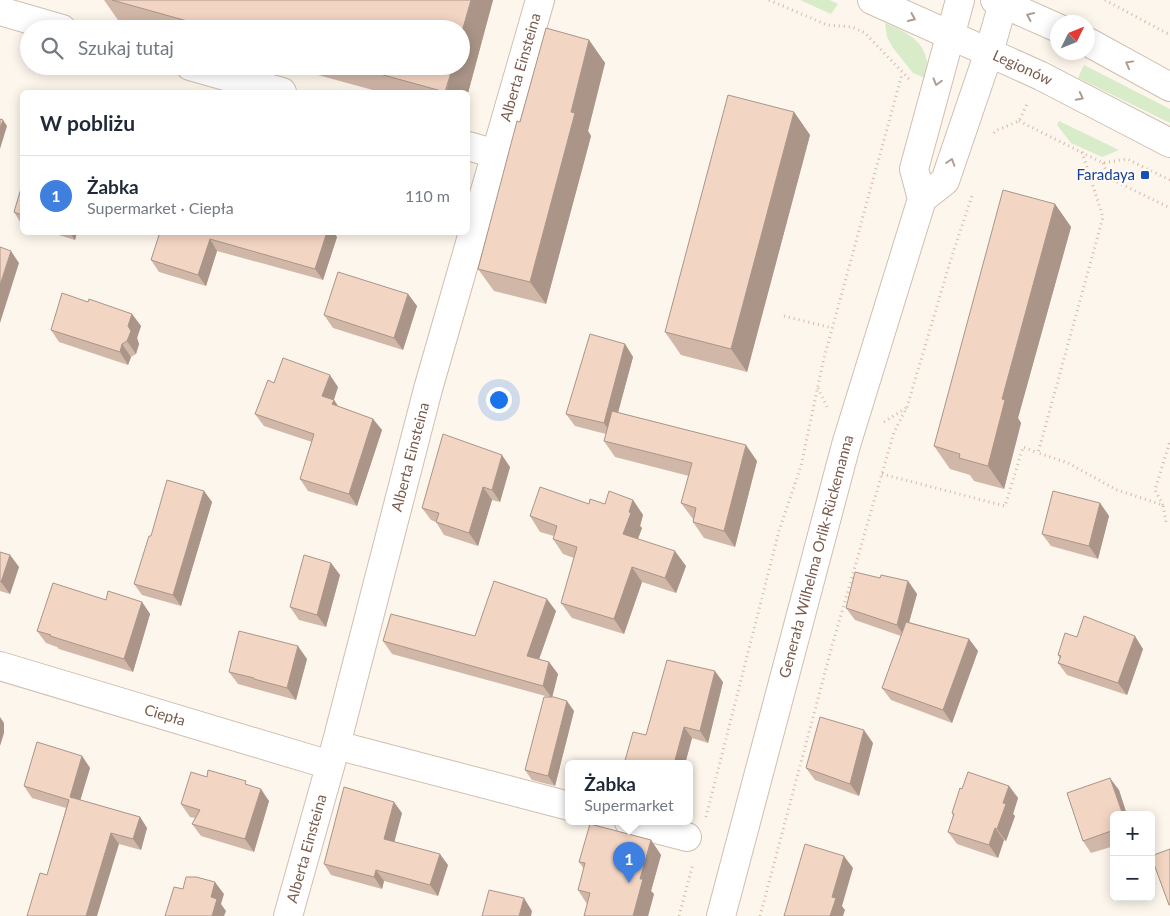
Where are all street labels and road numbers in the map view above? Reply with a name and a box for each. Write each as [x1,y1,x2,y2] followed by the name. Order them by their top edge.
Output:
[495,11,544,123] street label: Alberta Einsteina
[990,46,1056,88] street label: Legionów
[387,400,432,513] street label: Alberta Einsteina
[775,432,857,680] street label: Generała Wilhelma Orlik-Rückemanna
[142,700,188,729] street label: Ciepła
[282,792,330,905] street label: Alberta Einsteina

